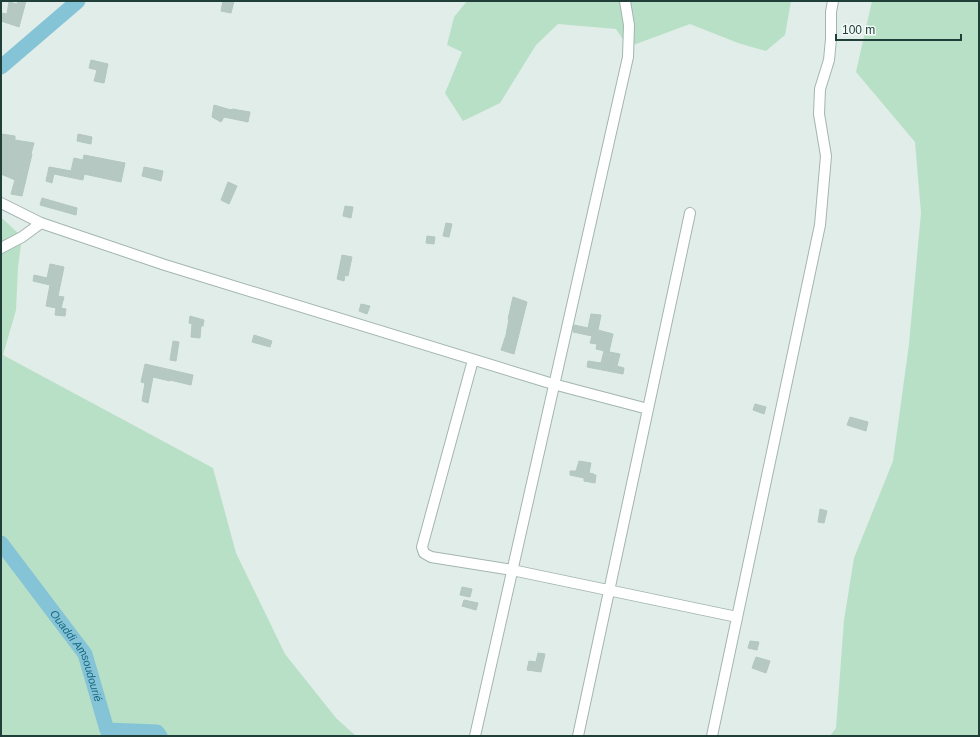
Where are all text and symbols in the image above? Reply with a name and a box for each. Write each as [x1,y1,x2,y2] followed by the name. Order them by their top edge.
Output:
[836,16,961,42] scale bar
[842,23,875,37] text: 100 m
[48,608,104,703] water label: Ouaddi Amsoudourié

